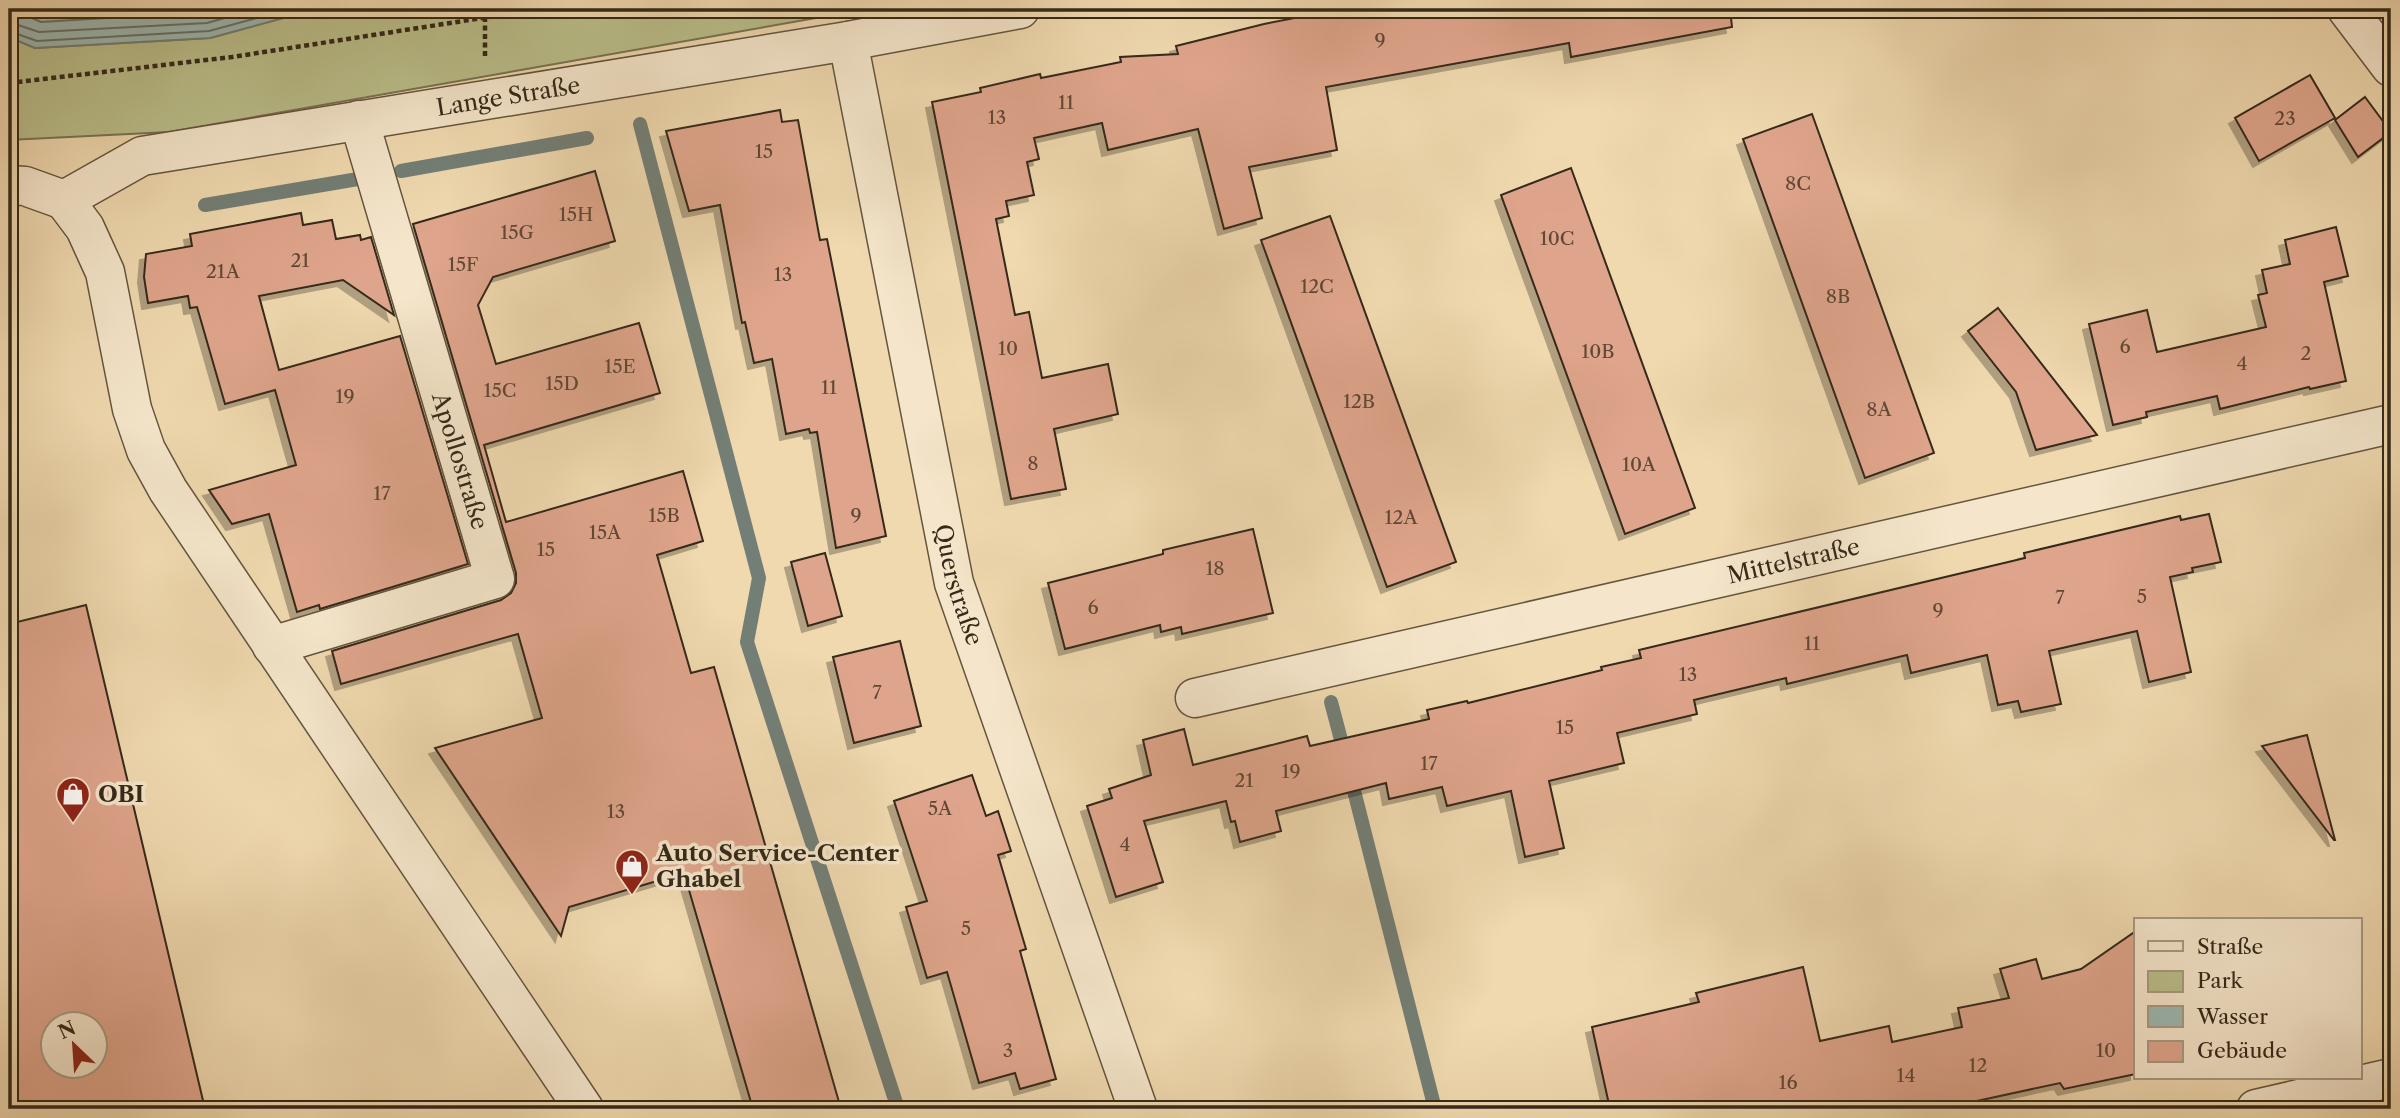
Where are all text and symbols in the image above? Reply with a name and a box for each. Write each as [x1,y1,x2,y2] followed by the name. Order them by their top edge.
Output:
[1374,29,1386,52] house number: 9
[434,71,582,122] street label: Lange Straße
[1058,91,1074,114] house number: 11
[988,106,1006,129] house number: 13
[2274,107,2296,130] house number: 23
[755,140,773,163] house number: 15
[1785,172,1811,195] house number: 8C
[559,203,593,226] house number: 15H
[500,221,534,244] house number: 15G
[1540,227,1574,250] house number: 10C
[291,249,309,272] house number: 21
[448,253,478,276] house number: 15F
[206,260,241,283] house number: 21A
[774,263,792,286] house number: 13
[1300,275,1334,298] house number: 12C
[1826,285,1850,308] house number: 8B
[2119,335,2131,358] house number: 6
[998,337,1018,360] house number: 10
[1581,340,1615,363] house number: 10B
[2301,342,2312,365] house number: 2
[2237,352,2248,375] house number: 4
[604,355,636,378] house number: 15E
[545,372,579,395] house number: 15D
[821,376,837,399] house number: 11
[484,379,516,402] house number: 15C
[335,385,355,408] house number: 19
[426,388,494,533] street label: Apollostraße
[1343,390,1375,413] house number: 12B
[1866,398,1893,421] house number: 8A
[1027,452,1039,475] house number: 8
[1622,453,1657,476] house number: 10A
[373,482,391,505] house number: 17
[648,504,680,527] house number: 15B
[850,504,862,527] house number: 9
[1385,506,1418,529] house number: 12A
[589,521,622,544] house number: 15A
[929,522,989,649] street label: Querstraße
[1725,532,1862,590] street label: Mittelstraße
[537,538,555,561] house number: 15
[1205,557,1225,580] house number: 18
[2137,585,2147,608] house number: 5
[2055,586,2065,609] house number: 7
[1087,596,1099,619] house number: 6
[1932,599,1944,622] house number: 9
[1804,632,1820,655] house number: 11
[1679,663,1697,686] house number: 13
[872,681,882,704] house number: 7
[1556,716,1574,739] house number: 15
[1420,752,1438,775] house number: 17
[1281,760,1301,783] house number: 19
[1235,769,1253,792] house number: 21
[54,775,92,824] shop icon: OBI
[98,780,144,808] place label: OBI
[928,797,953,820] house number: 5A
[607,800,625,823] house number: 13
[1120,833,1131,856] house number: 4
[655,839,900,893] place label: Auto Service-Center Ghabel
[613,847,651,896] shop icon: Auto Service-Center Ghabel
[961,917,971,940] house number: 5
[2134,918,2362,1080] legend
[2197,934,2263,959] text: Straße
[2197,968,2243,993] text: Park
[2196,1004,2268,1029] text: Wasser
[38,1010,108,1080] north arrow
[55,1016,79,1044] text: N
[2197,1038,2287,1063] text: Gebäude
[1003,1039,1013,1062] house number: 3
[2096,1039,2116,1062] house number: 10
[1969,1054,1988,1077] house number: 12
[1897,1064,1915,1087] house number: 14
[1778,1071,1798,1094] house number: 16

